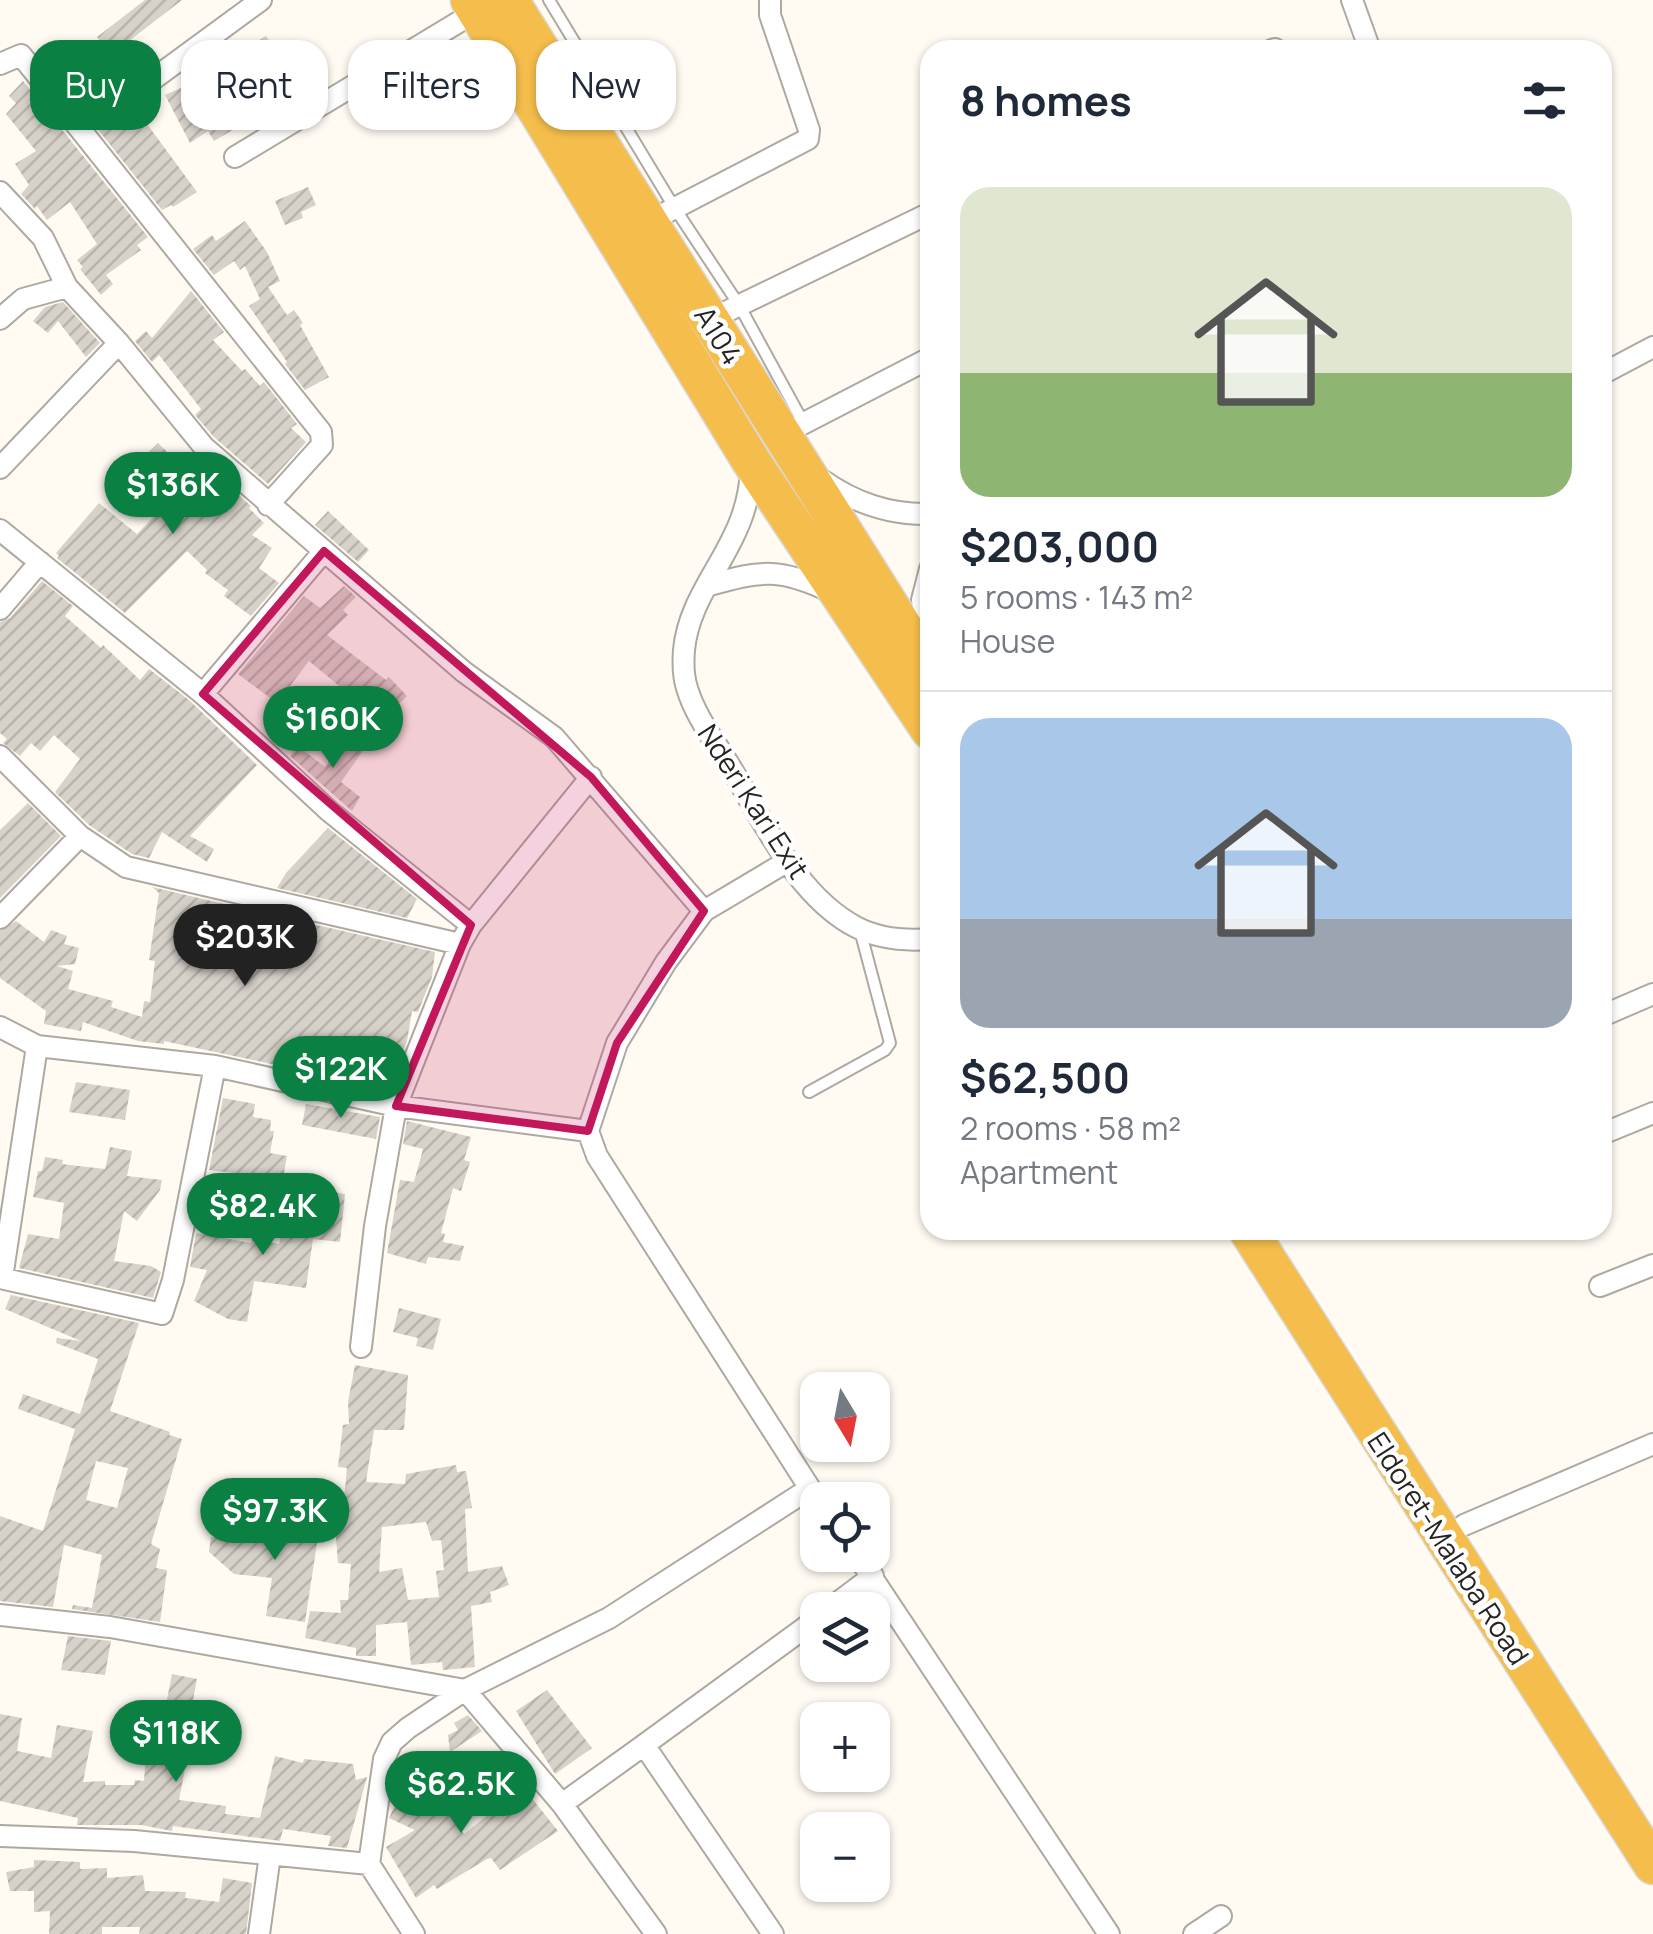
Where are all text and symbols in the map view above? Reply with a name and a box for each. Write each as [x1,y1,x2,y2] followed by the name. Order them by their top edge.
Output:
[30,40,161,130] chip: Buy
[181,40,328,130] chip: Rent
[348,40,516,130] chip: Filters
[536,40,676,130] chip: New
[960,71,1132,129] text: 8 homes
[1517,73,1572,128] icon: filters
[1176,252,1356,432] icon: home
[686,299,752,371] street label: A104
[103,452,243,537] pin: $136K
[126,462,220,506] text: $136K
[960,517,1159,575] text: $203,000
[960,575,1193,619] text: 5 rooms · 143 m²
[960,619,1055,663] text: House
[263,686,403,771] pin: $160K
[285,696,381,740] text: $160K
[690,716,818,886] street label: Nderi Kari Exit
[1176,783,1356,963] icon: home
[175,904,315,989] pin: $203K
[195,914,295,958] text: $203K
[271,1036,411,1121] pin: $122K
[295,1046,387,1090] text: $122K
[960,1048,1130,1106] text: $62,500
[960,1106,1181,1150] text: 2 rooms · 58 m²
[960,1150,1118,1194] text: Apartment
[182,1173,344,1258] pin: $82.4K
[209,1183,317,1227] text: $82.4K
[800,1372,890,1462] north arrow
[800,1372,890,1902] map controls
[1360,1424,1538,1672] street label: Eldoret-Malaba Road
[194,1478,356,1563] pin: $97.3K
[800,1482,890,1572] button: locate
[222,1488,328,1532] text: $97.3K
[800,1592,890,1682] button: layers
[106,1700,246,1785] pin: $118K
[800,1702,890,1792] button: +
[132,1710,220,1754] text: $118K
[380,1751,542,1836] pin: $62.5K
[407,1761,515,1805] text: $62.5K
[800,1812,890,1902] button: −

